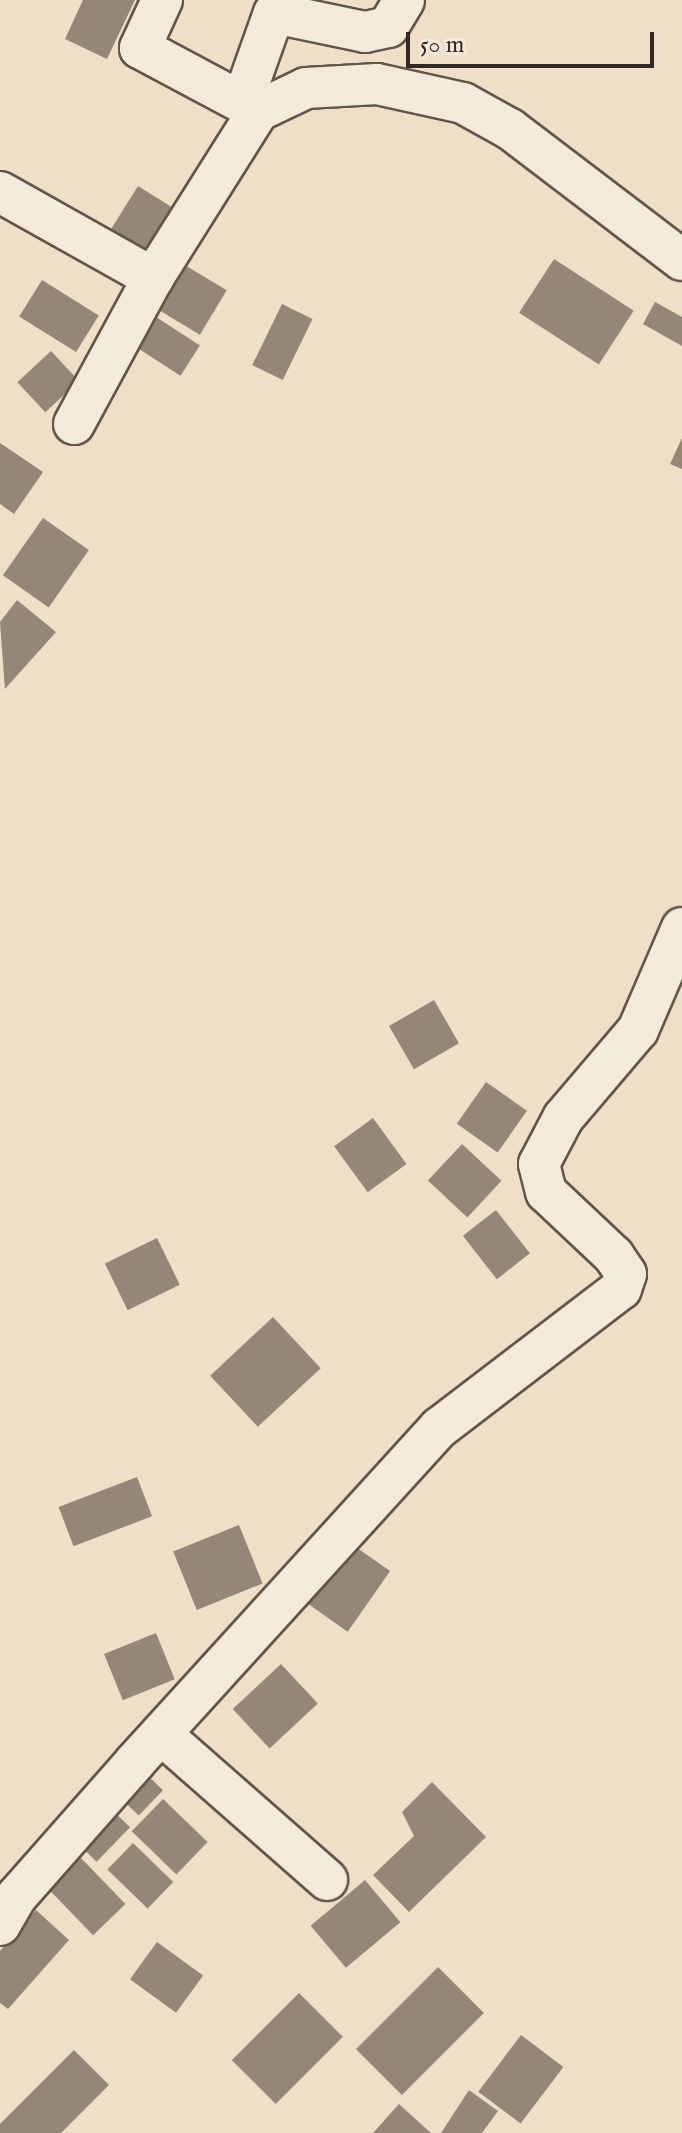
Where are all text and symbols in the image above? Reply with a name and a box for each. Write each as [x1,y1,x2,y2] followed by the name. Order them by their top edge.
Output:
[410,16,658,66] scale bar
[420,30,464,61] text: 50 m

